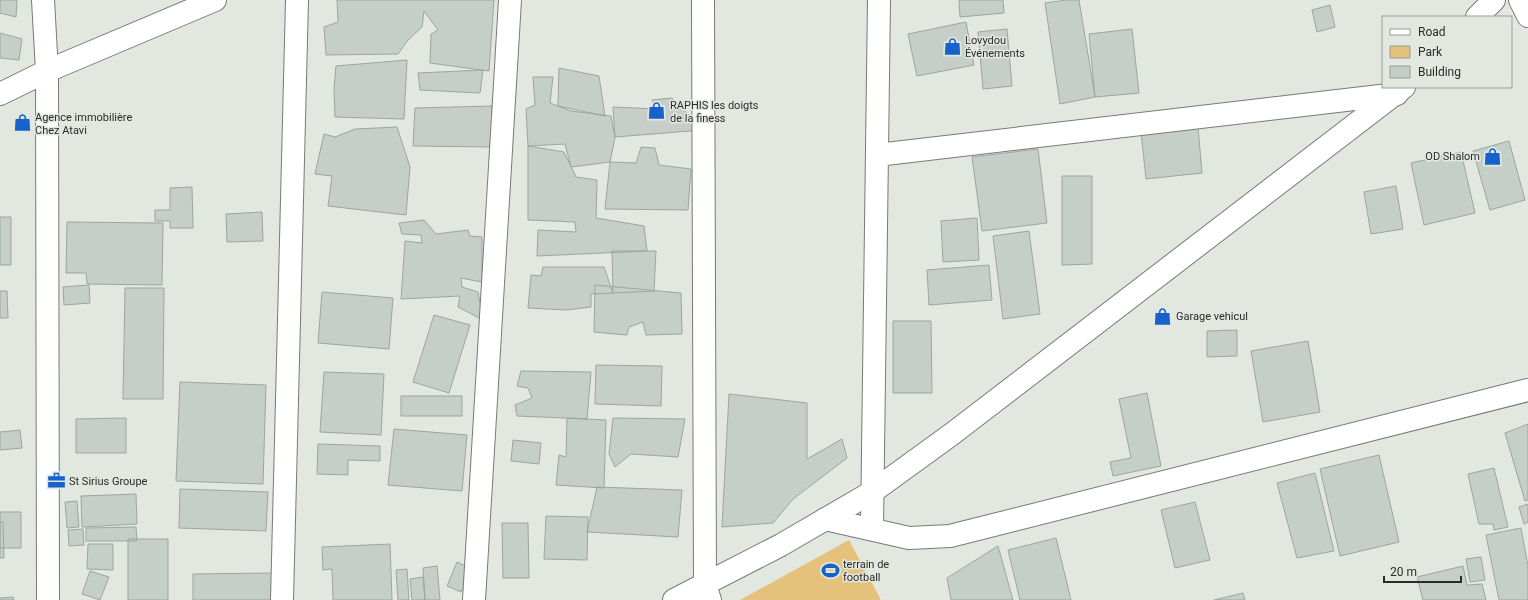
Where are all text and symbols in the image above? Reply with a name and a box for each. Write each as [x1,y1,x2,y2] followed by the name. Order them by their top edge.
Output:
[1382,16,1512,88] legend
[1418,25,1446,39] text: Road
[965,34,1025,60] place label: Lovydou Événements
[942,36,962,56] shop icon: Lovydou Événements
[1418,45,1443,59] text: Park
[1418,65,1461,79] text: Building
[670,99,759,125] place label: RAPHIS les doigts de la finess
[647,101,667,121] shop icon: RAPHIS les doigts de la finess
[35,111,132,137] place label: Agence immobilière Chez Atavi
[12,113,32,133] shop icon: Agence immobilière Chez Atavi
[1483,146,1503,166] shop icon: OD Shalom
[1425,150,1480,163] place label: OD Shalom
[1153,306,1173,326] shop icon: Garage vehicul
[1176,310,1248,323] place label: Garage vehicul
[46,471,66,491] office icon: St Sirius Groupe
[69,475,148,488] place label: St Sirius Groupe
[843,558,889,584] place label: terrain de football
[1384,558,1461,584] scale bar
[820,560,840,580] sports icon: terrain de football
[1390,565,1417,579] text: 20 m

